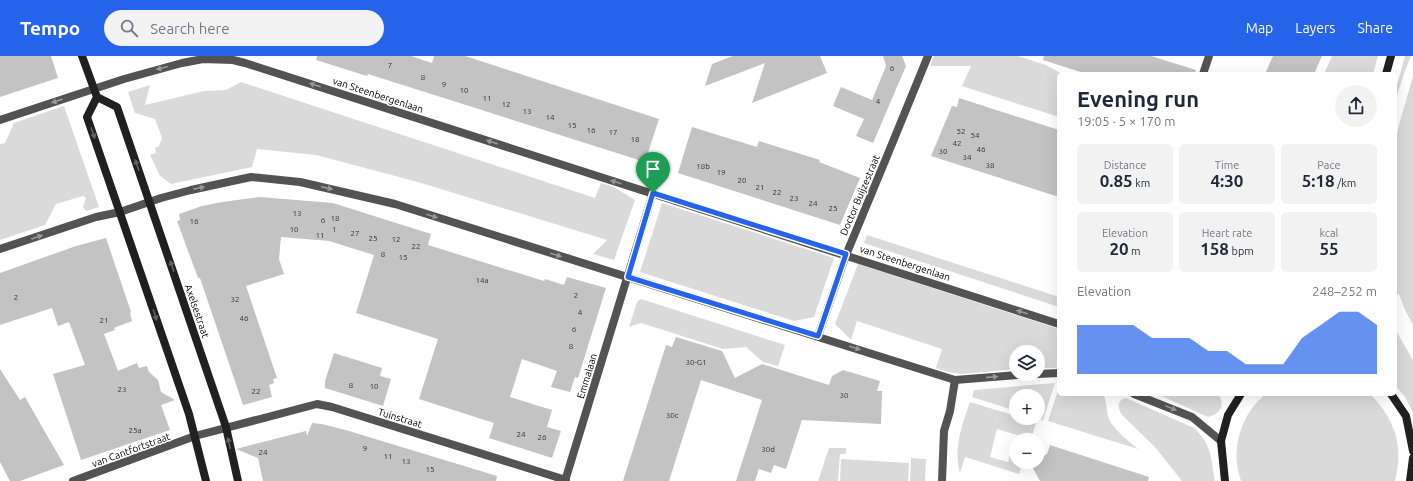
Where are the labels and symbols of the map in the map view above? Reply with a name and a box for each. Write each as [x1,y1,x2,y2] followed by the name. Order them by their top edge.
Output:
[388,61,392,70] house number: 7
[890,64,895,73] house number: 6
[156,65,168,71] one-way arrow
[421,73,426,82] house number: 8
[331,75,425,115] street label: van Steenbergenlaan
[442,80,446,89] house number: 9
[309,82,321,88] one-way arrow
[459,86,469,95] house number: 10
[482,94,492,103] house number: 11
[876,97,881,106] house number: 4
[50,98,62,104] one-way arrow
[501,100,511,109] house number: 12
[522,107,532,116] house number: 13
[545,113,555,122] house number: 14
[567,121,577,130] house number: 15
[586,126,596,135] house number: 16
[90,127,96,139] one-way arrow
[956,127,966,136] house number: 52
[608,128,618,137] house number: 17
[970,131,980,140] house number: 54
[630,135,640,144] house number: 18
[486,139,498,145] one-way arrow
[952,139,962,148] house number: 42
[976,145,986,154] house number: 46
[938,147,948,156] house number: 30
[636,152,670,193] pin
[838,153,882,237] street label: Doctor Buijzestraat
[962,153,972,162] house number: 34
[134,159,140,171] one-way arrow
[985,161,995,170] house number: 38
[696,162,710,171] house number: 18b
[716,168,726,177] house number: 19
[737,176,747,185] house number: 20
[610,179,622,185] one-way arrow
[755,183,765,192] house number: 21
[193,184,205,190] one-way arrow
[321,186,333,192] one-way arrow
[772,188,782,197] house number: 22
[789,194,799,203] house number: 23
[808,199,818,208] house number: 24
[828,204,838,213] house number: 25
[292,209,302,218] house number: 13
[426,213,438,219] one-way arrow
[330,214,340,223] house number: 18
[321,216,326,225] house number: 6
[189,217,199,226] house number: 16
[289,225,299,234] house number: 10
[332,225,336,234] house number: 1
[350,229,360,238] house number: 27
[315,231,325,240] house number: 11
[31,234,43,240] one-way arrow
[368,234,378,243] house number: 25
[391,235,401,244] house number: 12
[411,242,421,251] house number: 22
[858,243,952,283] street label: van Steenbergenlaan
[381,250,386,259] house number: 8
[550,252,562,258] one-way arrow
[398,253,408,262] house number: 15
[168,260,174,272] one-way arrow
[475,276,489,285] house number: 14a
[183,283,211,339] street label: Axelsestraat
[574,291,578,300] house number: 2
[14,293,18,302] house number: 2
[230,295,240,304] house number: 32
[578,308,583,317] house number: 4
[1016,309,1028,315] one-way arrow
[152,310,158,322] one-way arrow
[239,314,249,323] house number: 46
[99,316,109,325] house number: 21
[572,325,577,334] house number: 6
[569,342,574,351] house number: 8
[849,345,861,351] one-way arrow
[575,352,599,400] street label: Emmalaan
[685,358,707,367] house number: 30-G1
[986,374,998,380] one-way arrow
[349,381,354,390] house number: 8
[369,382,379,391] house number: 10
[117,385,127,394] house number: 23
[251,387,261,396] house number: 22
[839,391,849,400] house number: 30
[377,406,423,430] street label: Tuinstraat
[1165,406,1177,412] one-way arrow
[666,411,679,420] house number: 30c
[128,426,142,435] house number: 25a
[516,430,526,439] house number: 24
[90,431,172,469] street label: van Cantfortstraat
[537,433,547,442] house number: 26
[226,437,232,449] one-way arrow
[363,444,367,453] house number: 9
[761,445,775,454] house number: 30d
[258,448,268,457] house number: 24
[383,452,393,461] house number: 11
[401,457,411,466] house number: 13
[425,465,435,474] house number: 15

